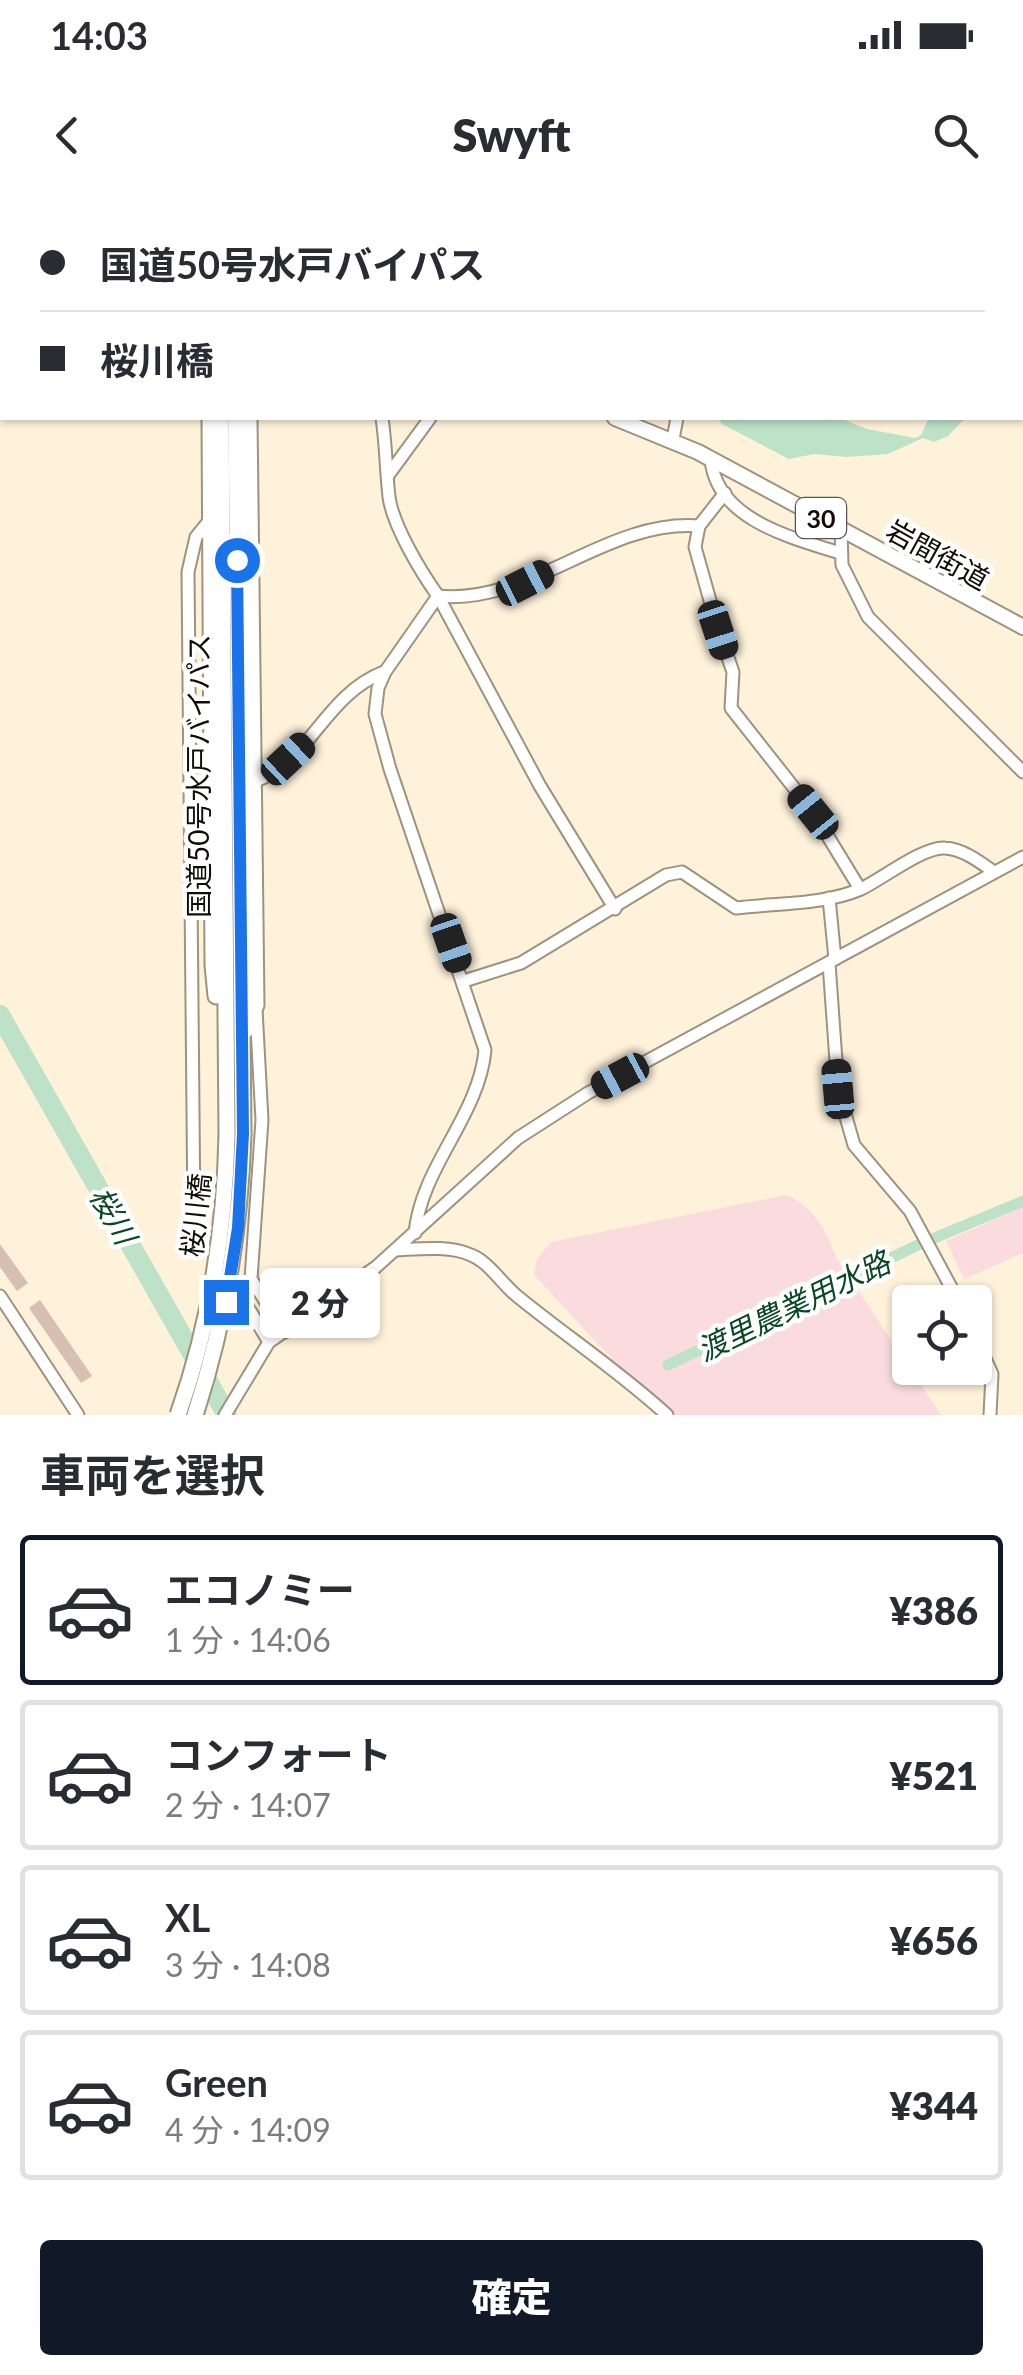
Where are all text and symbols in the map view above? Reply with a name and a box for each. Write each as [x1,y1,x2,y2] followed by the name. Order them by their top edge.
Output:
[50,12,148,58] text: 14:03
[40,108,95,163] icon: back
[452,108,571,162] text: Swyft
[928,108,983,163] icon: search
[100,241,485,287] text: 国道50号水戸バイパス
[100,337,214,383] text: 桜川橋
[796,498,846,538] road number: 30
[881,512,995,596] street label: 岩間街道
[215,538,260,583] route start
[491,556,559,610] car
[694,597,742,663] car
[181,634,215,918] street label: 国道50号水戸バイパス
[256,728,320,790] car
[782,779,844,845] car
[427,910,475,976] car
[586,1049,654,1103] car
[820,1058,856,1120] car
[174,1171,216,1259] street label: 桜川橋
[83,1180,146,1253] water label: 桜川
[691,1241,898,1367] water label: 渡里農業用水路
[261,1267,381,1337] callout: 2 分
[204,1280,249,1325] route end
[291,1283,349,1322] text: 2 分
[892,1285,992,1385] map controls
[892,1285,992,1385] button: locate
[40,1448,265,1502] text: 車両を選択
[45,1565,135,1655] icon: car
[165,1566,355,1612] text: エコノミー
[890,1587,978,1633] text: ¥386
[165,1620,331,1659] text: 1 分 · 14:06
[45,1730,135,1820] icon: car
[165,1731,392,1777] text: コンフォート
[890,1752,978,1798] text: ¥521
[165,1785,331,1824] text: 2 分 · 14:07
[165,1894,210,1940] text: XL
[45,1895,135,1985] icon: car
[890,1917,978,1963] text: ¥656
[165,1945,331,1984] text: 3 分 · 14:08
[165,2059,268,2105] text: Green
[45,2060,135,2150] icon: car
[890,2082,978,2128] text: ¥344
[165,2110,331,2149] text: 4 分 · 14:09
[40,2240,983,2355] button: 確定

